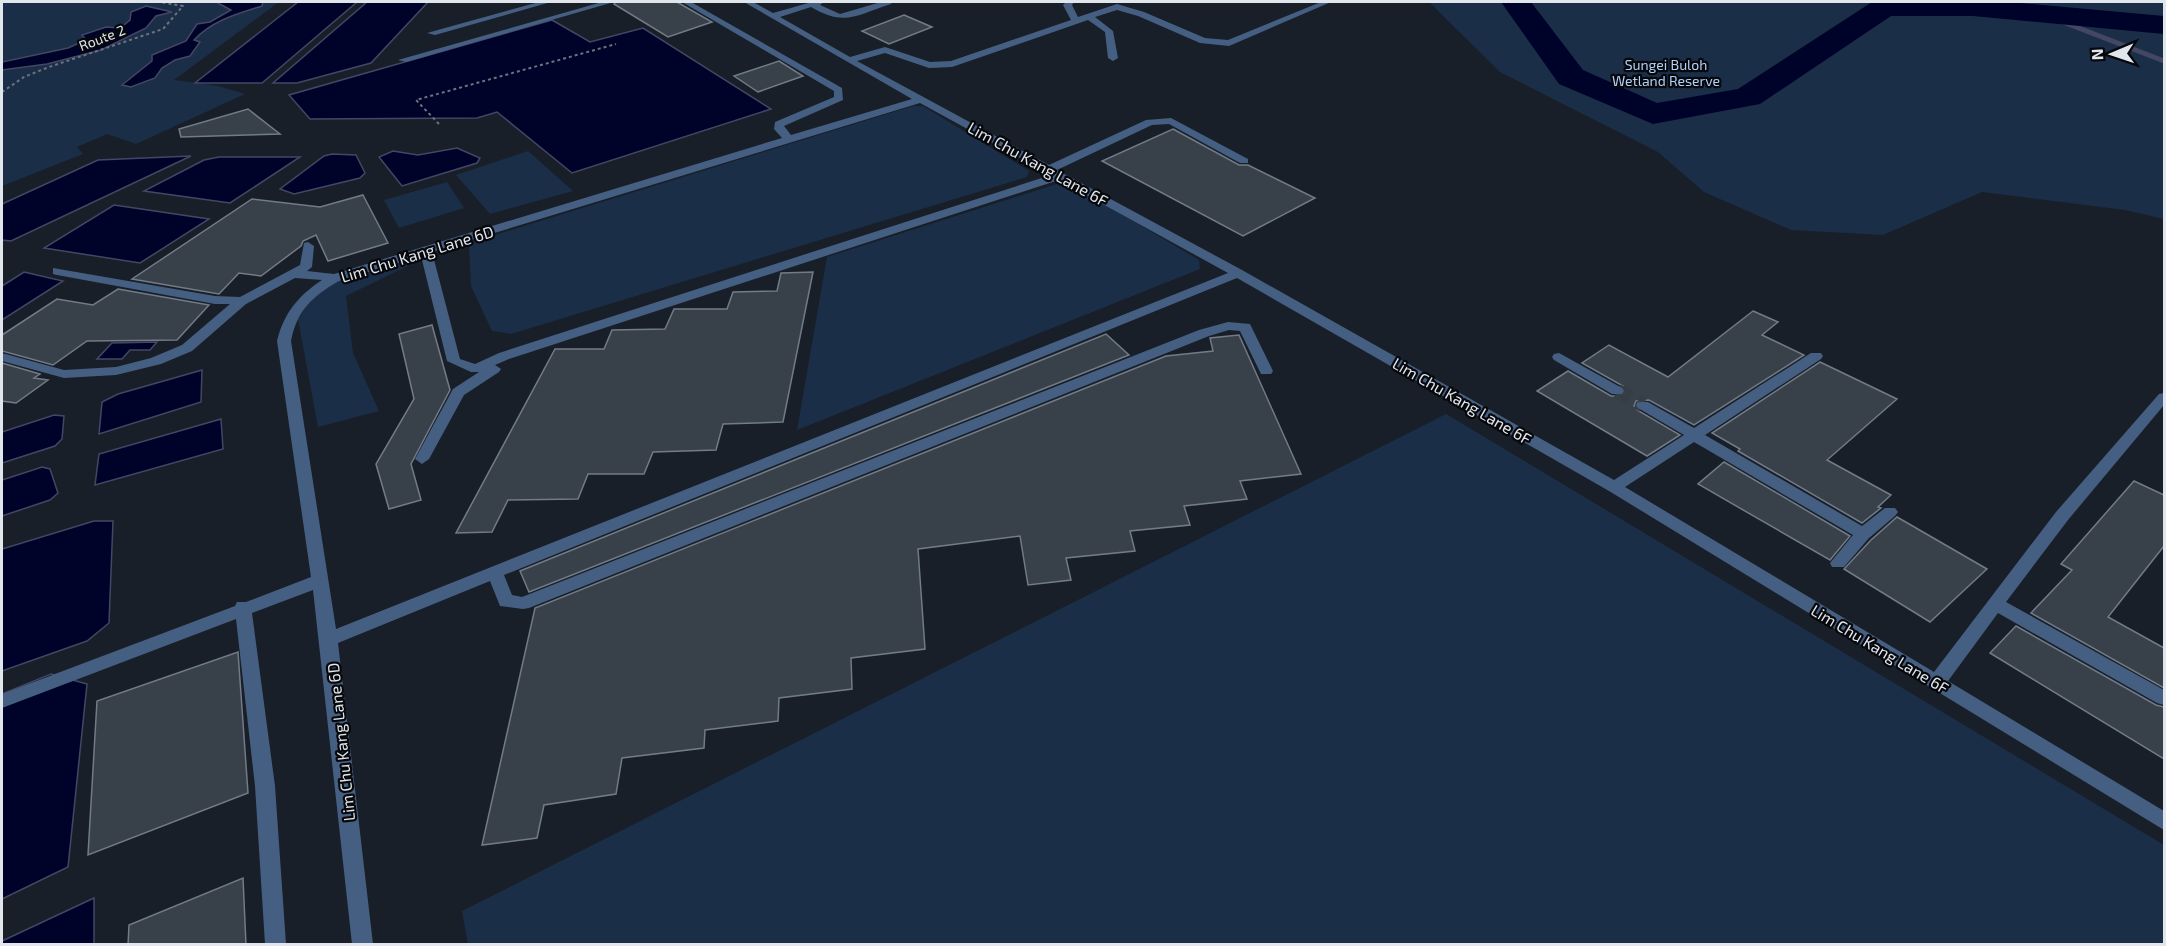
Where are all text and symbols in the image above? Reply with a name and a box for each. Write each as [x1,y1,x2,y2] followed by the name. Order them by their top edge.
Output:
[76,21,128,54] street label: Route 2
[2082,24,2142,84] north arrow
[2087,48,2106,61] text: N
[1612,56,1720,89] park label: Sungei Buloh Wetland Reserve
[965,117,1112,210] street label: Lim Chu Kang Lane 6F
[338,221,496,286] street label: Lim Chu Kang Lane 6D
[1389,353,1535,448] street label: Lim Chu Kang Lane 6F
[1808,600,1953,697] street label: Lim Chu Kang Lane 6F
[323,662,358,822] street label: Lim Chu Kang Lane 6D

